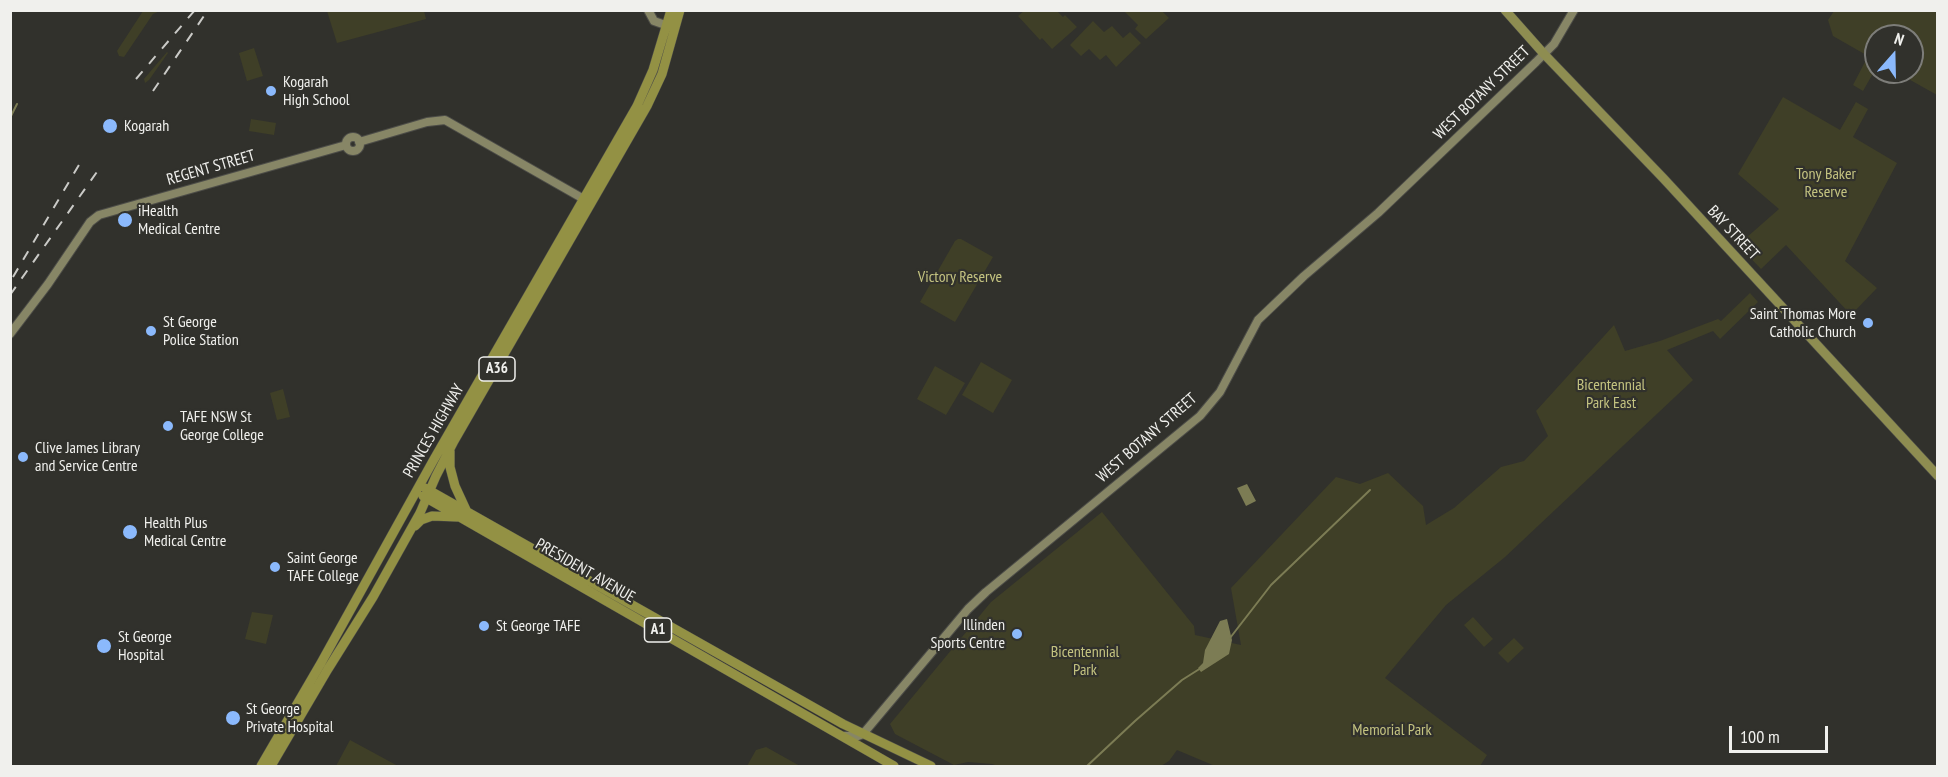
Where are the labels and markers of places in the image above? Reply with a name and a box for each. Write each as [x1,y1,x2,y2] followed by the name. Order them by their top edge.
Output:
[283,72,350,110] place label: Kogarah High School
[264,84,278,98] marker: Kogarah High School
[124,116,169,136] place label: Kogarah
[101,117,119,135] marker: Kogarah
[138,201,220,239] place label: iHealth Medical Centre
[116,211,134,229] marker: iHealth Medical Centre
[1750,304,1856,342] place label: Saint Thomas More Catholic Church
[163,312,239,350] place label: St George Police Station
[1861,316,1875,330] marker: Saint Thomas More Catholic Church
[144,324,158,338] marker: St George Police Station
[180,407,264,445] place label: TAFE NSW St George College
[161,419,175,433] marker: TAFE NSW St George College
[35,438,140,476] place label: Clive James Library and Service Centre
[16,450,30,464] marker: Clive James Library and Service Centre
[144,513,226,551] place label: Health Plus Medical Centre
[121,523,139,541] marker: Health Plus Medical Centre
[287,548,359,586] place label: Saint George TAFE College
[268,560,282,574] marker: Saint George TAFE College
[930,615,1005,653] place label: Illinden Sports Centre
[496,616,581,636] place label: St George TAFE
[477,619,491,633] marker: St George TAFE
[118,627,172,665] place label: St George Hospital
[1010,627,1024,641] marker: Illinden Sports Centre
[95,637,113,655] marker: St George Hospital
[246,699,333,737] place label: St George Private Hospital
[224,709,242,727] marker: St George Private Hospital

